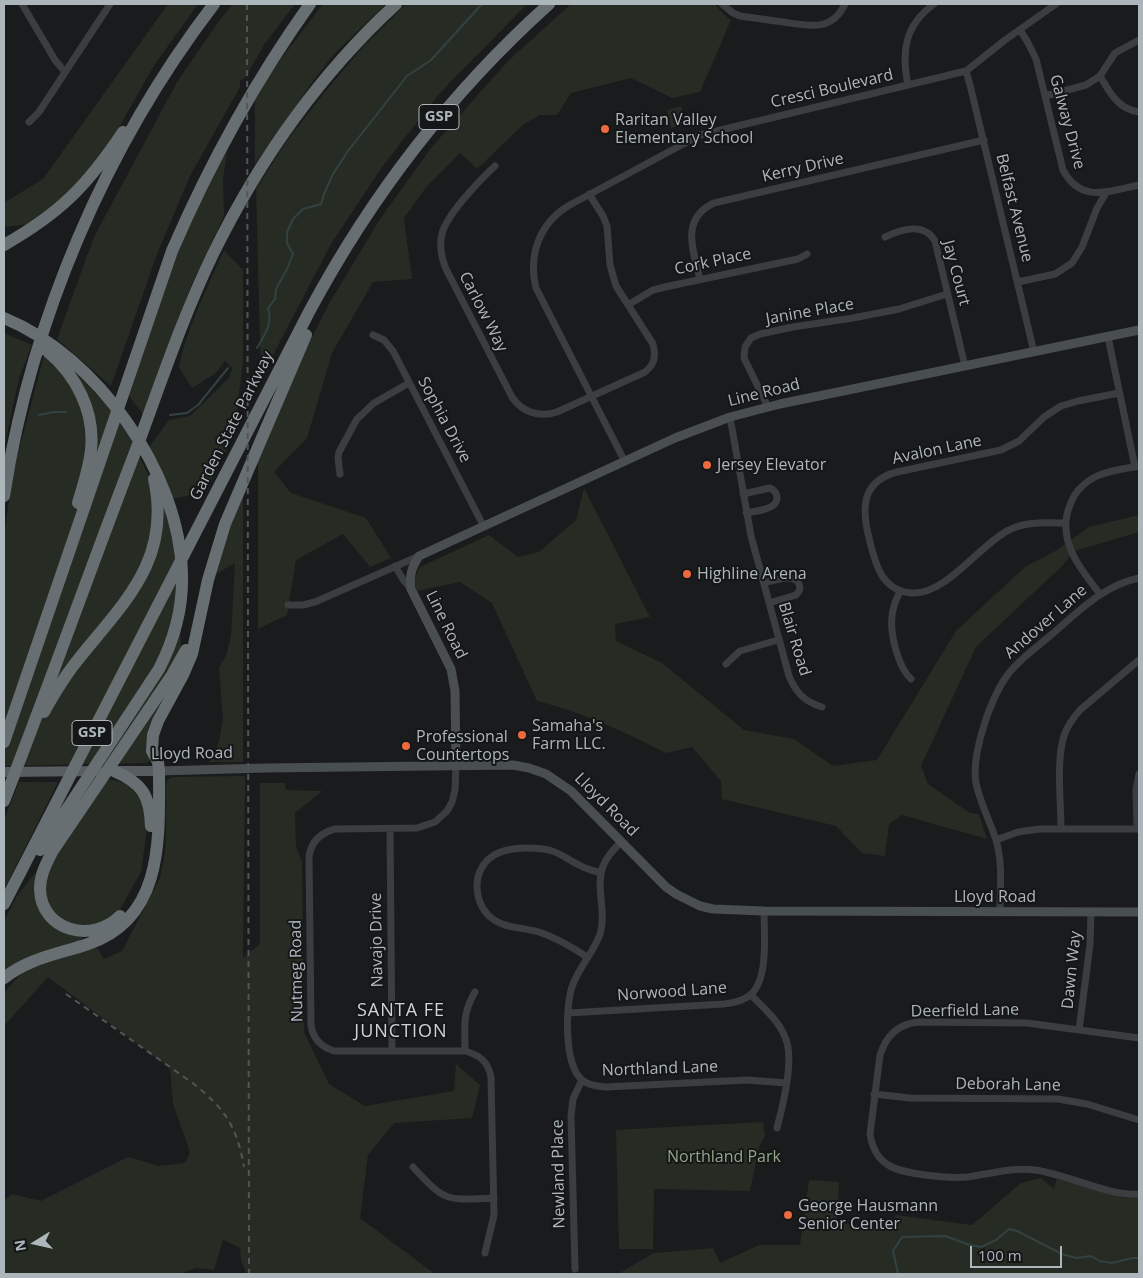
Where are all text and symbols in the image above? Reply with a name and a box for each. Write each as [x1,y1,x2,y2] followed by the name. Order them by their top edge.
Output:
[769,66,895,112] street label: Cresci Boulevard
[1045,73,1089,171] street label: Galway Drive
[419,104,459,130] road number: GSP
[615,110,753,148] place label: Raritan Valley Elementary School
[599,123,611,135] marker: Raritan Valley Elementary School
[760,149,846,187] street label: Kerry Drive
[991,152,1037,264] street label: Belfast Avenue
[938,238,974,308] street label: Jay Court
[673,245,753,279] street label: Cork Place
[455,269,511,355] street label: Carlow Way
[764,295,856,329] street label: Janine Place
[186,348,278,504] street label: Garden State Parkway
[413,374,475,466] street label: Sophia Drive
[726,375,802,411] street label: Line Road
[891,431,983,469] street label: Avalon Lane
[717,455,826,475] place label: Jersey Elevator
[701,459,713,471] marker: Jersey Elevator
[697,564,807,584] place label: Highline Arena
[681,568,693,580] marker: Highline Arena
[1001,581,1091,663] street label: Andover Lane
[421,588,471,662] street label: Line Road
[774,600,814,678] street label: Blair Road
[532,716,606,754] place label: Samaha's Farm LLC.
[72,720,112,746] road number: GSP
[416,727,509,765] place label: Professional Countertops
[516,729,528,741] marker: Samaha's Farm LLC.
[400,740,412,752] marker: Professional Countertops
[151,744,233,764] street label: Lloyd Road
[570,769,642,841] street label: Lloyd Road
[954,887,1036,907] street label: Lloyd Road
[367,892,387,988] street label: Navajo Drive
[287,920,307,1022] street label: Nutmeg Road
[1058,930,1086,1010] street label: Dawn Way
[617,979,727,1005] street label: Norwood Lane
[353,1000,449,1042] district label: SANTA FE JUNCTION
[911,1000,1019,1022] street label: Deerfield Lane
[601,1057,719,1081] street label: Northland Lane
[955,1074,1061,1096] street label: Deborah Lane
[548,1119,570,1229] street label: Newland Place
[667,1147,781,1167] park label: Northland Park
[798,1196,938,1234] place label: George Hausmann Senior Center
[782,1209,794,1221] marker: George Hausmann Senior Center
[10,1218,60,1268] north arrow
[973,1236,1066,1268] scale bar
[9,1238,30,1253] text: N
[978,1245,1022,1265] text: 100 m

